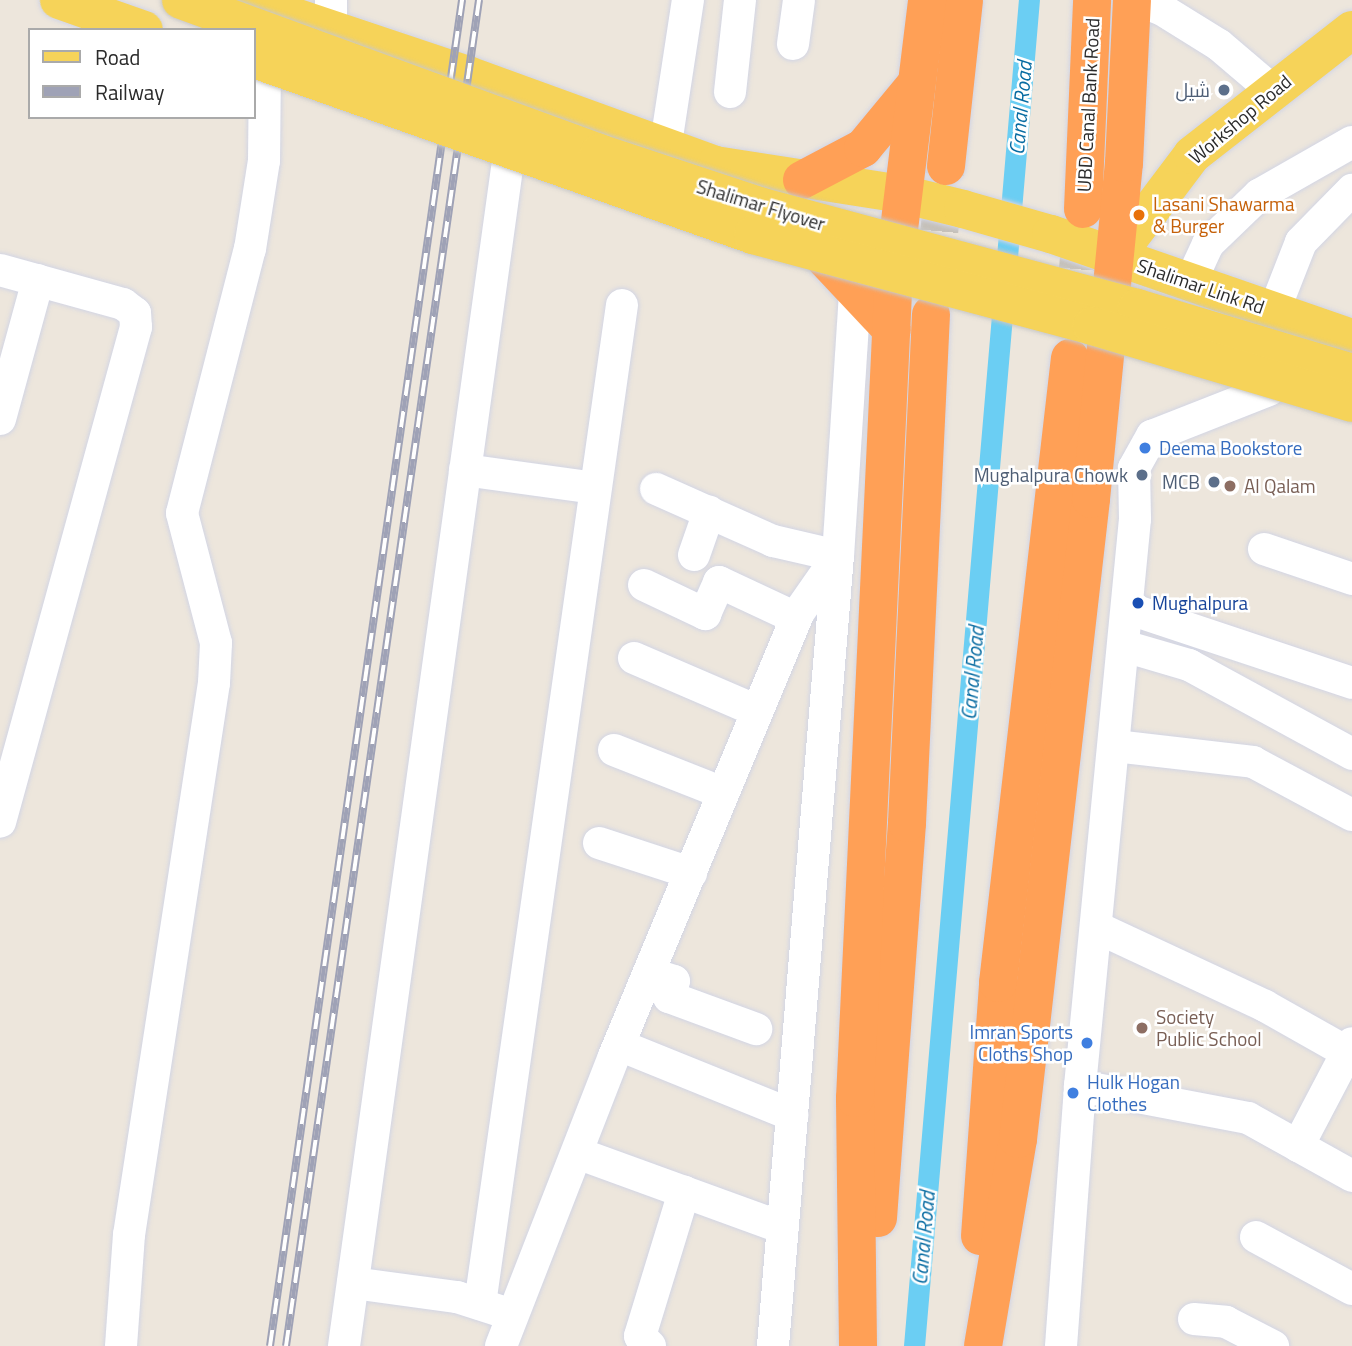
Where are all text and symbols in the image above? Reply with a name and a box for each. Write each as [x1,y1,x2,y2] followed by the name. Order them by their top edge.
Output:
[1072,17,1104,193] street label: UBD Canal Bank Road
[28,28,256,119] legend
[95,41,140,73] text: Road
[1003,60,1037,156] water label: Canal Road
[1184,70,1296,168] street label: Workshop Road
[95,76,164,108] text: Railway
[1175,79,1210,101] place label: شیل
[1216,82,1232,98] marker: شیل
[694,175,828,235] street label: Shalimar Flyover
[1153,193,1294,237] place label: Lasani Shawarma & Burger
[1131,207,1147,223] marker: Lasani Shawarma & Burger
[1134,254,1268,318] street label: Shalimar Link Rd
[1159,437,1302,459] place label: Deema Bookstore
[1137,440,1153,456] marker: Deema Bookstore
[974,464,1128,486] place label: Mughalpura Chowk
[1134,467,1150,483] marker: Mughalpura Chowk
[1162,471,1200,493] place label: MCB
[1206,474,1222,490] marker: MCB
[1244,475,1316,497] place label: Al Qalam
[1222,478,1238,494] marker: Al Qalam
[1152,592,1248,614] place label: Mughalpura
[1130,595,1146,611] marker: Mughalpura
[955,625,989,721] water label: Canal Road
[1156,1006,1262,1050] place label: Society Public School
[1134,1020,1150,1036] marker: Society Public School
[970,1021,1073,1065] place label: Imran Sports Cloths Shop
[1079,1035,1095,1051] marker: Imran Sports Cloths Shop
[1087,1071,1180,1115] place label: Hulk Hogan Clothes
[1065,1085,1081,1101] marker: Hulk Hogan Clothes
[906,1190,940,1286] water label: Canal Road

